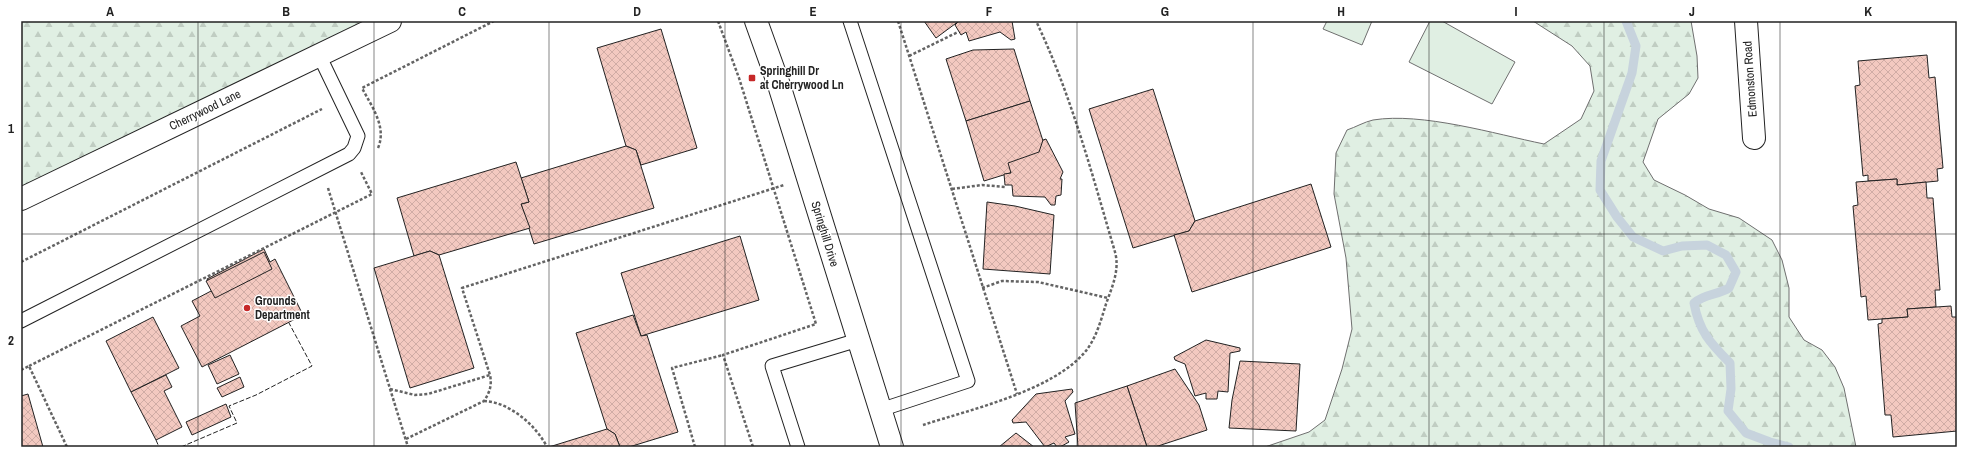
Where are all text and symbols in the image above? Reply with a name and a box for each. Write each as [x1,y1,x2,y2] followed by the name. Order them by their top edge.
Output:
[106,3,114,20] text: A
[282,3,290,20] text: B
[458,3,466,20] text: C
[633,3,641,20] text: D
[809,3,817,20] text: E
[986,3,993,20] text: F
[1161,3,1169,20] text: G
[1337,3,1345,20] text: H
[1515,3,1518,20] text: I
[1689,3,1695,20] text: J
[1864,3,1872,20] text: K
[1739,41,1761,117] street label: Edmonston Road
[760,63,844,93] place label: Springhill Dr at Cherrywood Ln
[747,73,757,83] marker: Springhill Dr at Cherrywood Ln
[167,86,243,134] street label: Cherrywood Lane
[8,120,14,137] text: 1
[807,199,843,269] street label: Springhill Drive
[255,293,310,323] place label: Grounds Department
[242,303,252,313] marker: Grounds Department
[8,332,14,349] text: 2

